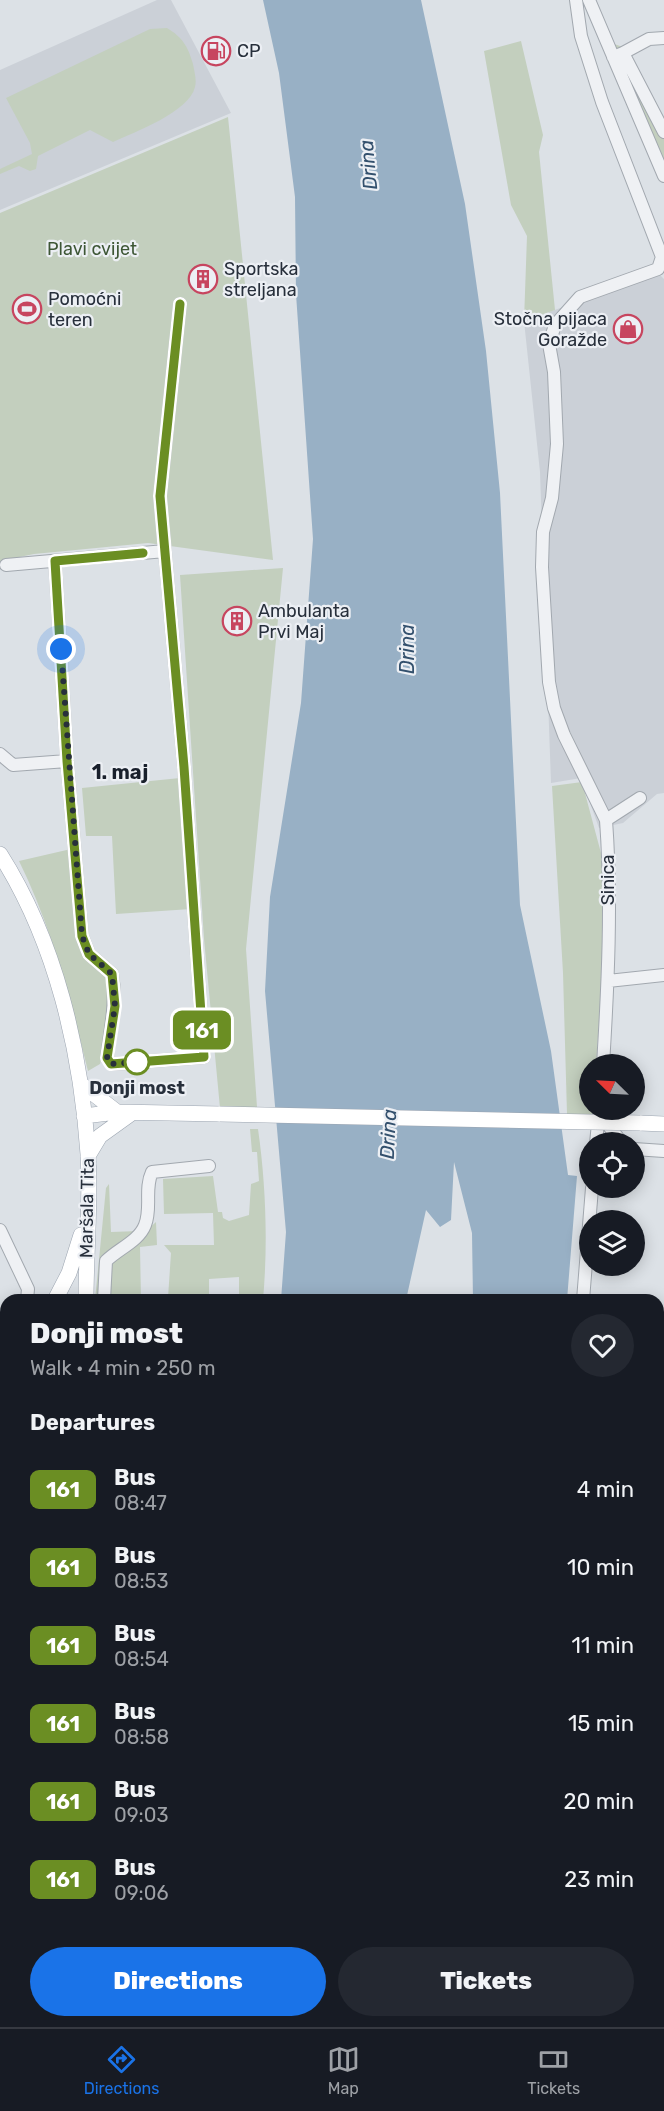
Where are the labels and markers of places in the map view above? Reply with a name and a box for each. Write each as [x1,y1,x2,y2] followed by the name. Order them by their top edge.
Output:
[200,35,232,67] fuel station icon: CP
[237,40,261,62] place label: CP
[224,258,298,301] place label: Sportska streljana
[187,263,219,295] building icon: Sportska streljana
[48,288,121,331] place label: Pomoćni teren
[11,293,43,325] sports icon: Pomoćni teren
[494,308,607,351] place label: Stočna pijaca Goražde
[612,313,644,345] shop icon: Stočna pijaca Goražde
[258,600,350,643] place label: Ambulanta Prvi Maj
[221,605,253,637] building icon: Ambulanta Prvi Maj
[124,1049,150,1075] marker: Donji most
[89,1077,185,1099] place label: Donji most

